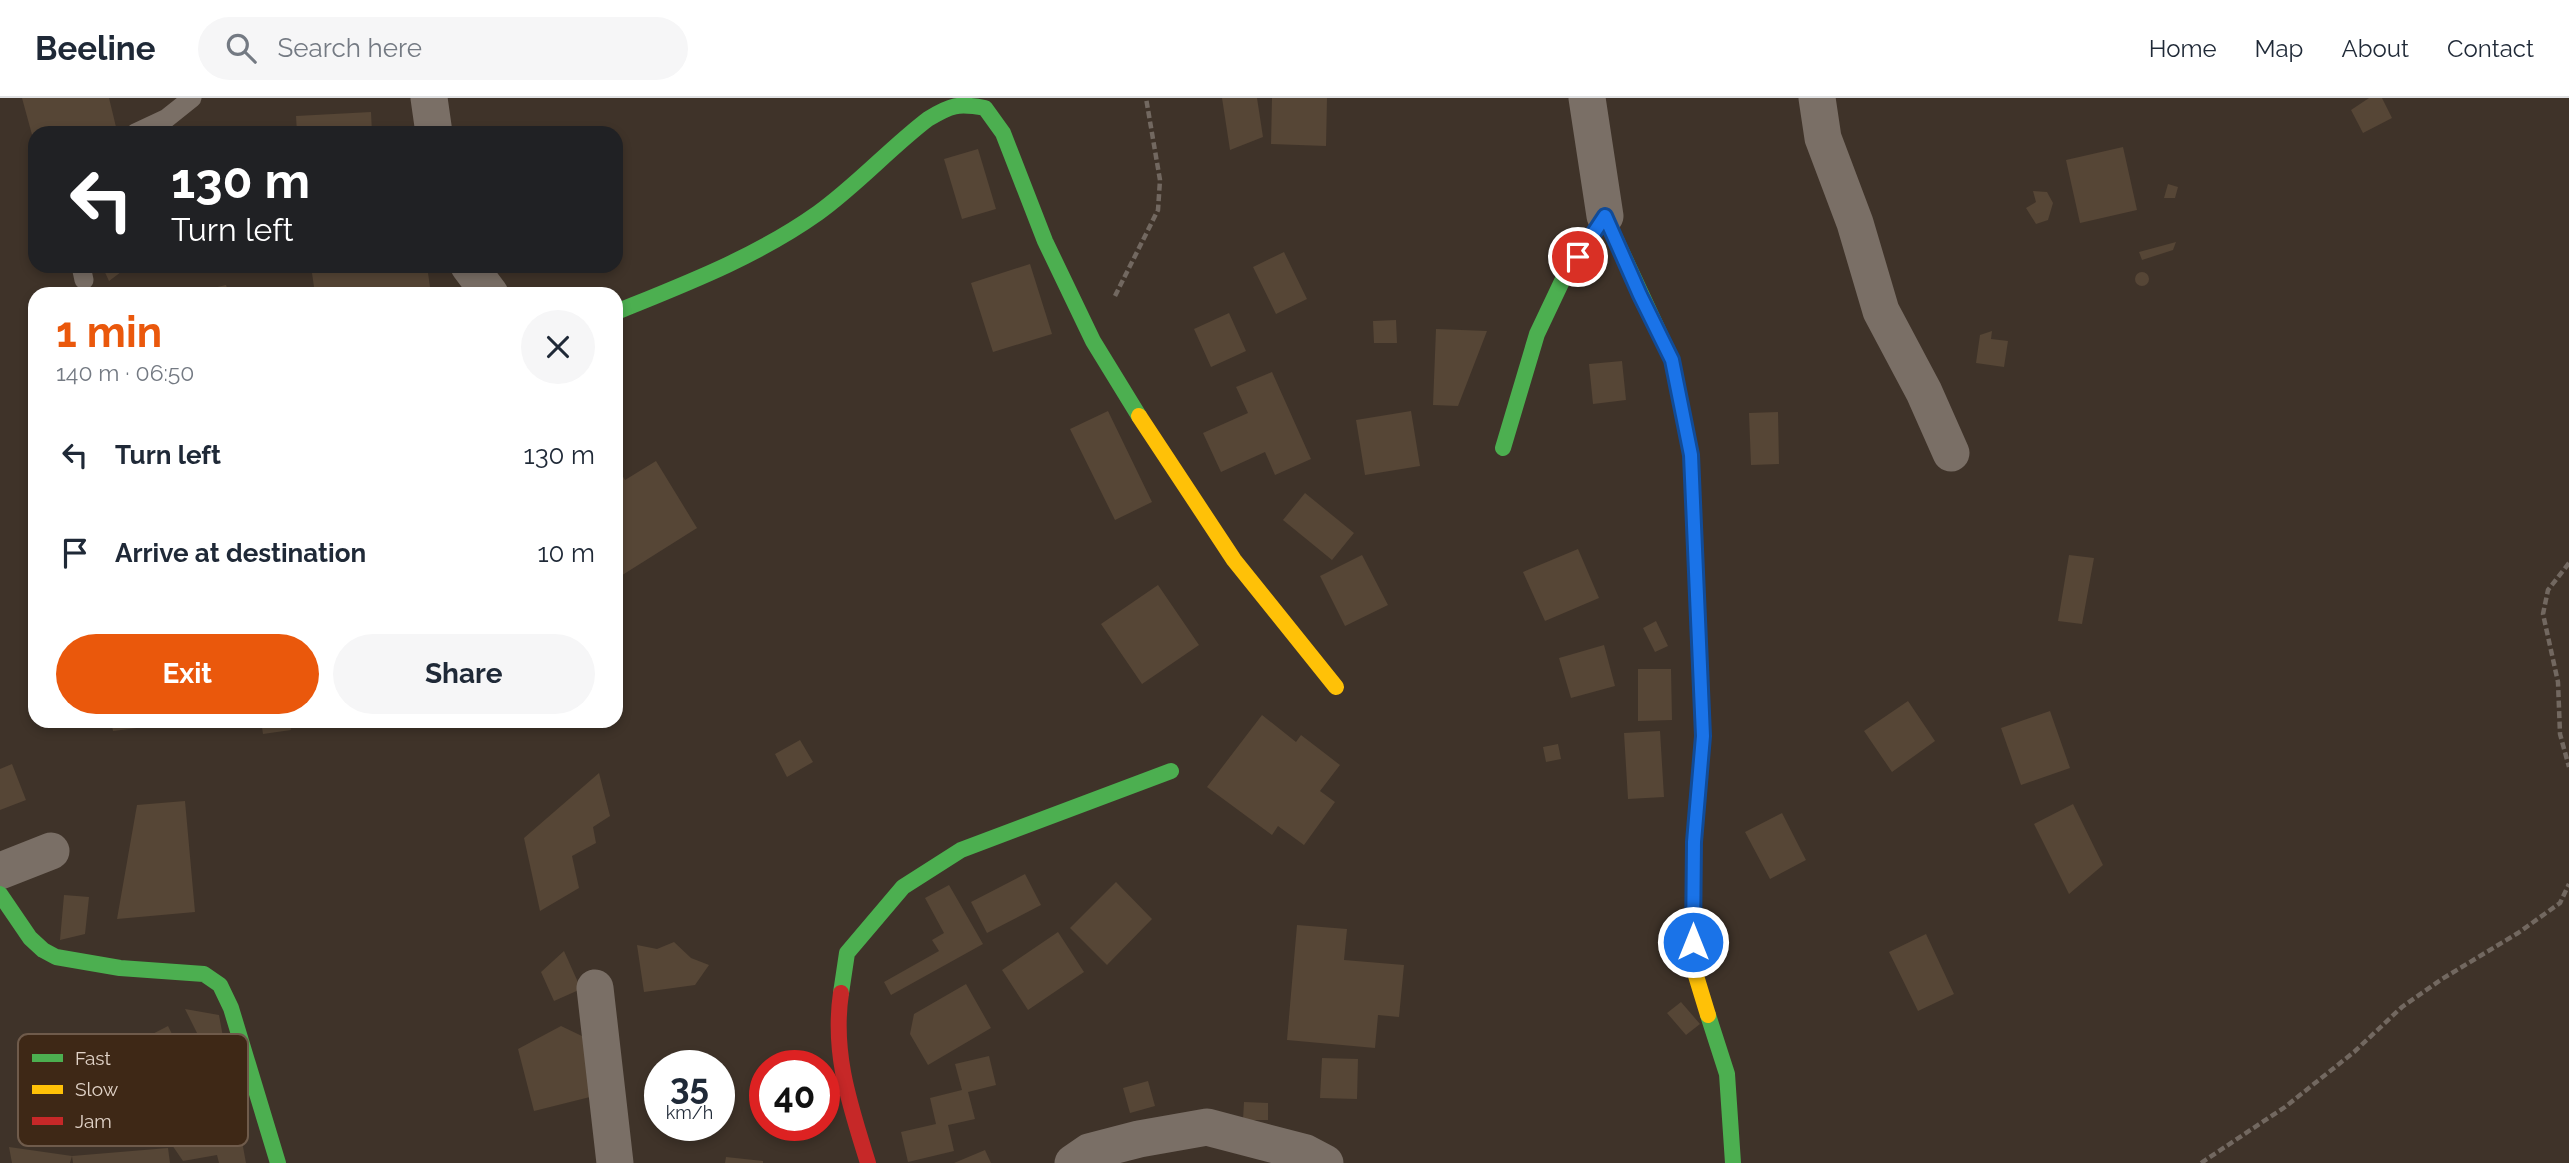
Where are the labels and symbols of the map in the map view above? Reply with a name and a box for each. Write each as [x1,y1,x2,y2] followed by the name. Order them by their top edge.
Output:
[1548,227,1608,287] pin
[1656,905,1730,979] position arrow
[18,1034,248,1146] legend
[75,1047,111,1069] text: Fast
[749,1050,840,1141] speed limit sign: 40
[75,1078,119,1100] text: Slow
[75,1110,112,1132] text: Jam

